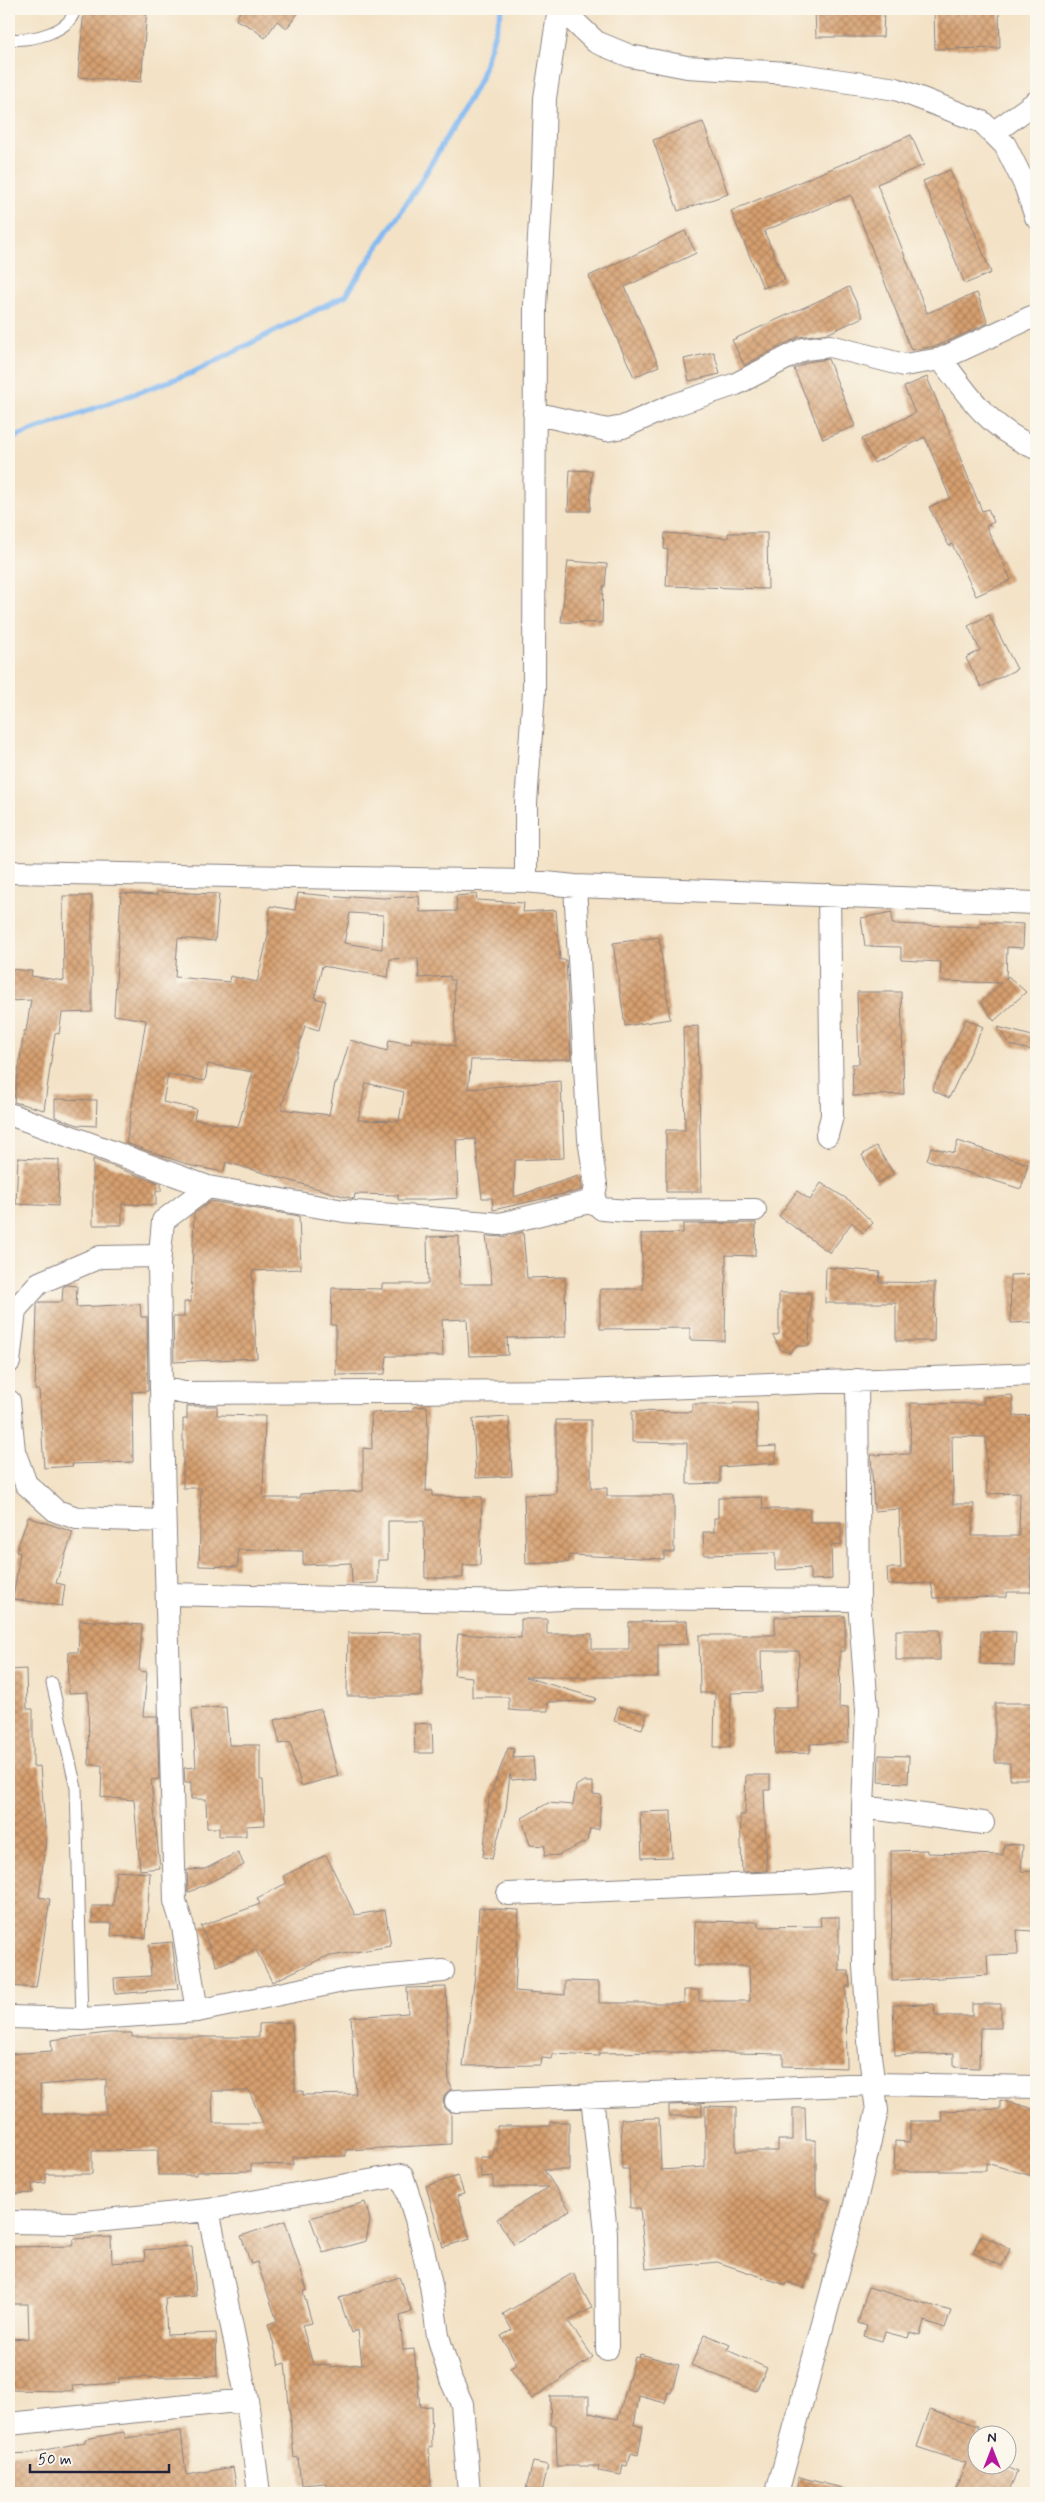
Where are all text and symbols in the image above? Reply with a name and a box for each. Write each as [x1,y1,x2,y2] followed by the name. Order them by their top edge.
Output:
[968,2424,1018,2474] north arrow
[987,2429,997,2447] text: N
[30,2442,169,2474] scale bar
[38,2450,72,2470] text: 50 m

